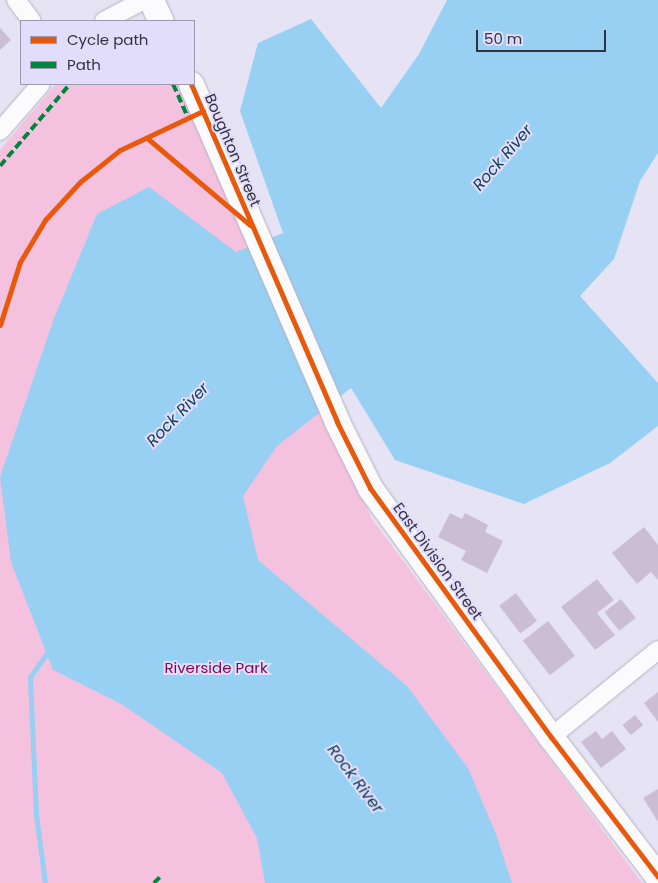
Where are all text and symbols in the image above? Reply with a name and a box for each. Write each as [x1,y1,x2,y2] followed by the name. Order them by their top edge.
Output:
[20,20,195,85] legend
[478,20,608,52] scale bar
[484,28,522,49] text: 50 m
[67,29,148,50] text: Cycle path
[67,54,101,75] text: Path
[201,91,265,209] street label: Boughton Street
[469,121,537,195] water label: Rock River
[143,379,213,451] water label: Rock River
[390,499,486,623] street label: East Division Street
[164,659,268,677] park label: Riverside Park
[323,741,387,817] water label: Rock River

